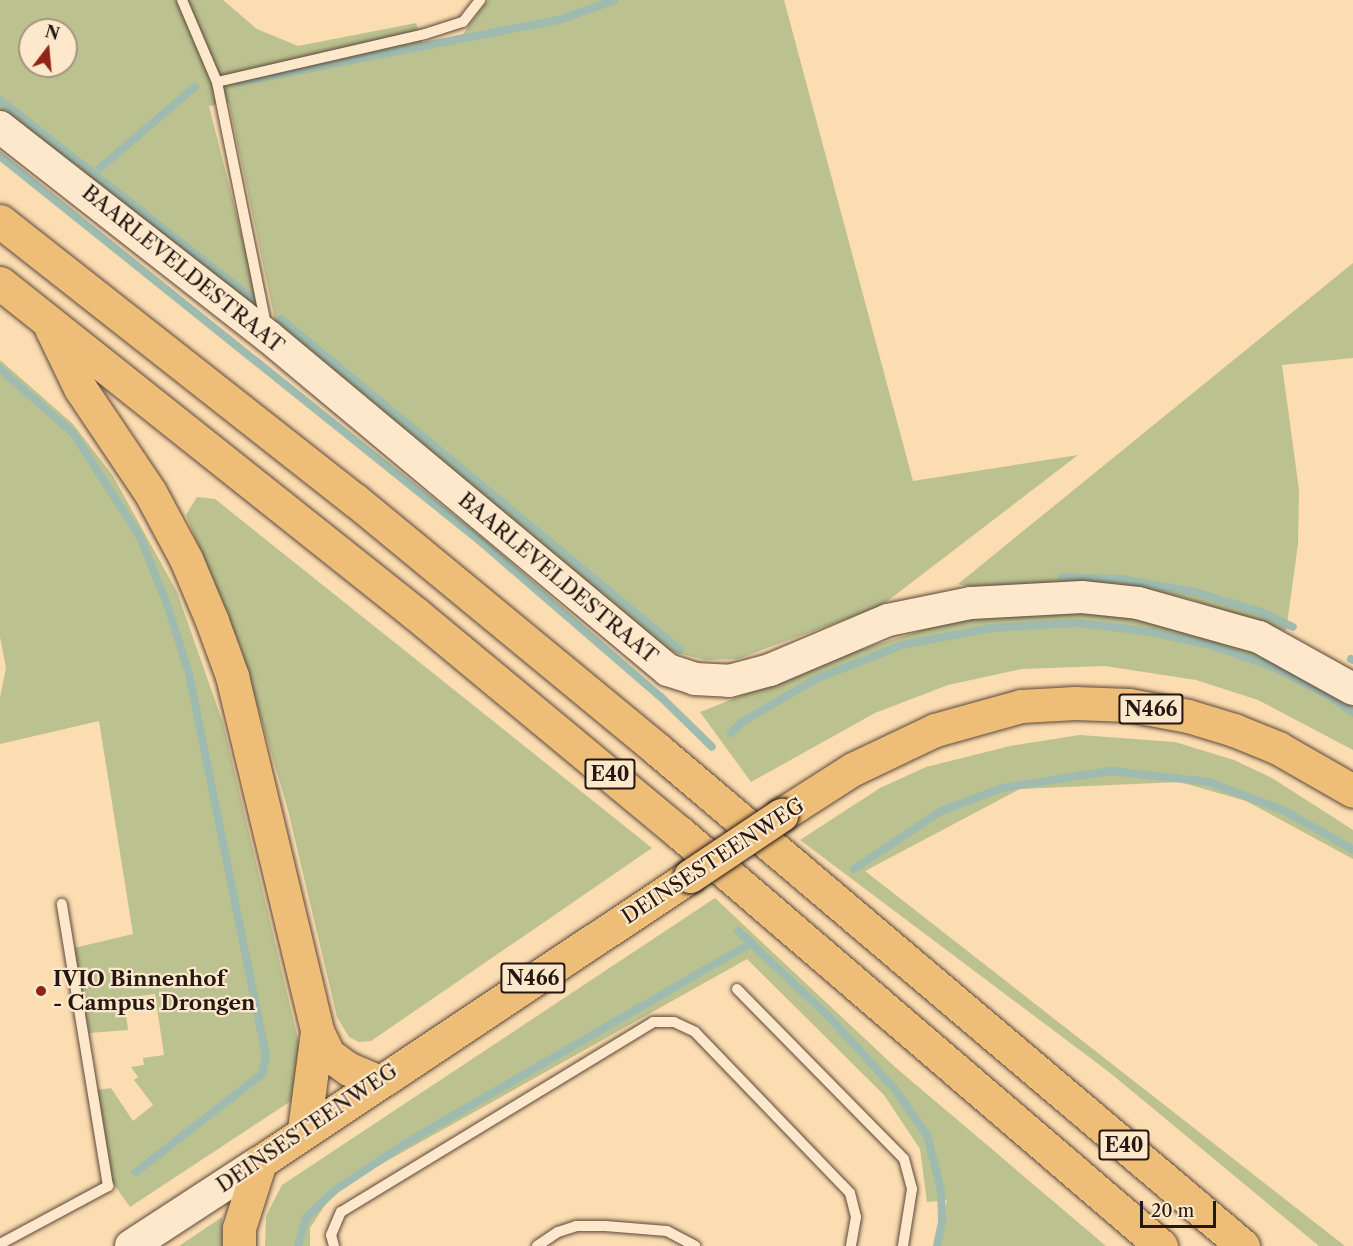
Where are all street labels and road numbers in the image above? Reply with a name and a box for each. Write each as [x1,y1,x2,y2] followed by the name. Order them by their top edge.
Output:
[77,180,289,358] street label: BAARLEVELDESTRAAT
[453,487,663,669] street label: BAARLEVELDESTRAAT
[1118,692,1184,726] road number: N466
[583,757,637,791] road number: E40
[617,793,809,929] street label: DEINSESTEENWEG
[500,961,566,995] road number: N466
[212,1058,402,1198] street label: DEINSESTEENWEG
[1097,1128,1151,1162] road number: E40

